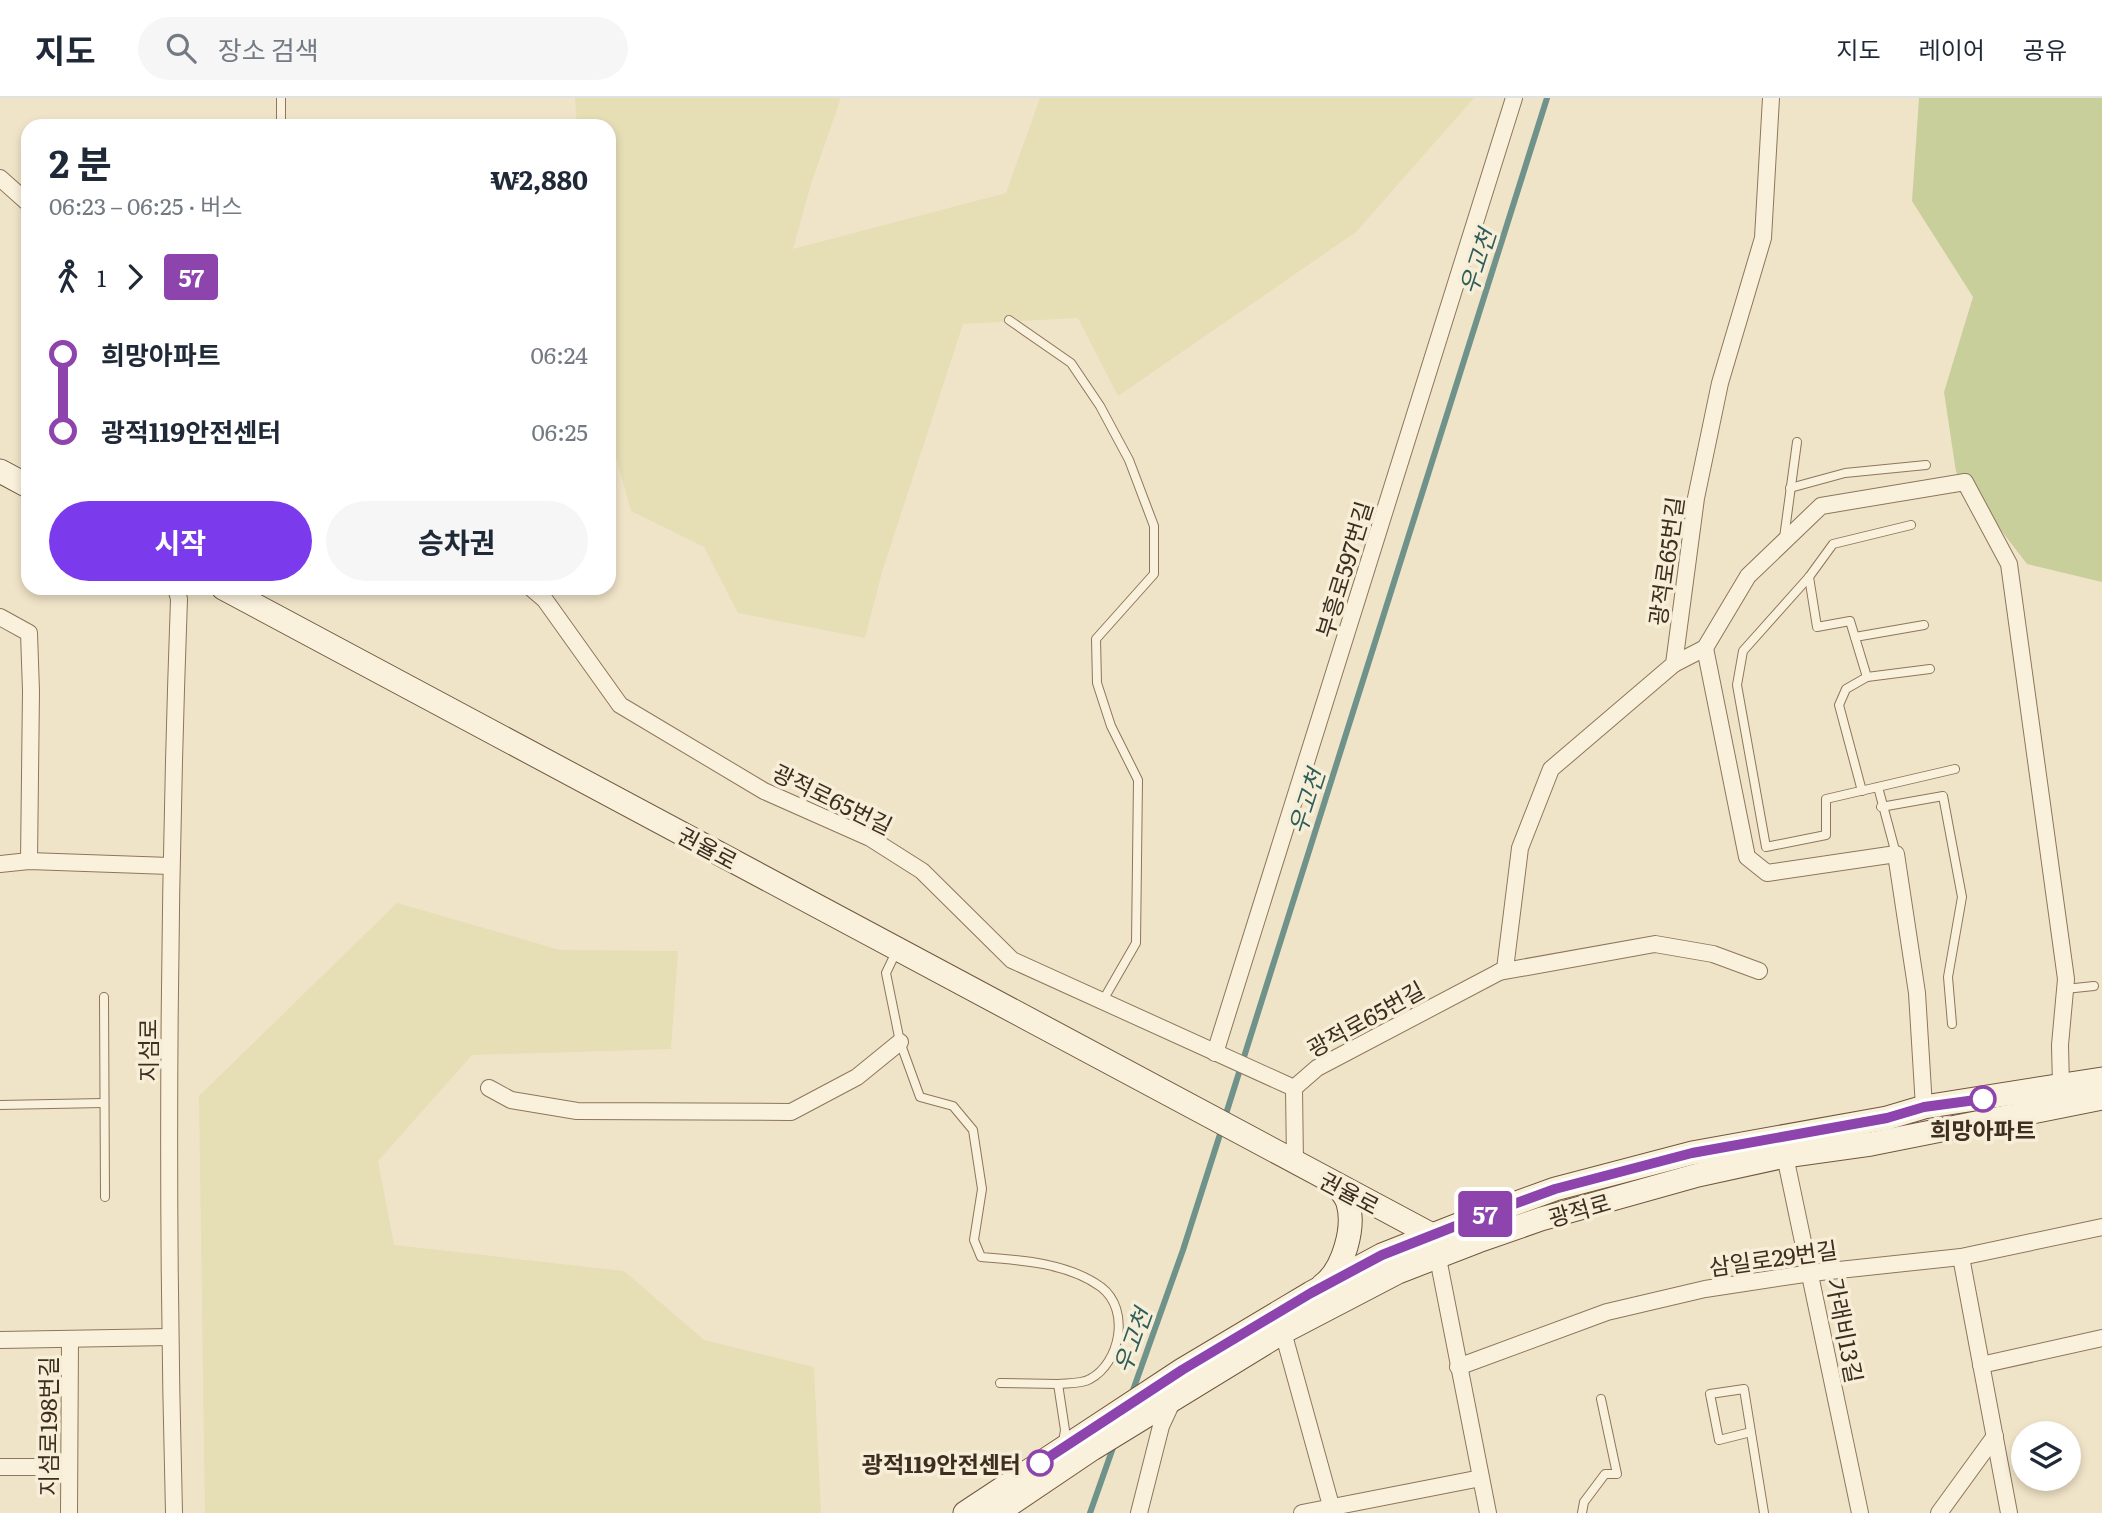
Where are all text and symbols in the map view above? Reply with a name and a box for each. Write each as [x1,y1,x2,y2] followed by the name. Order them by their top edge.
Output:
[138,17,628,80] search box
[35,24,96,73] text: 지도
[162,29,200,67] icon: search
[218,29,319,68] text: 장소 검색
[1836,31,1881,66] text: 지도
[1919,31,1985,66] text: 레이어
[2023,31,2067,66] text: 공유
[49,133,112,190] text: 2 분
[490,159,588,198] text: ₩2,880
[49,188,243,222] text: 06:23 – 06:25 · 버스
[1449,221,1504,298] water label: 우고천
[49,258,87,296] icon: walk
[116,258,154,296] icon: forward
[178,259,204,294] text: 57
[97,260,106,294] text: 1
[101,334,221,373] text: 희망아파트
[531,337,588,371] text: 06:24
[101,411,281,450] text: 광적119안전센터
[532,414,588,448] text: 06:25
[1639,494,1691,628] street label: 광적로65번길
[1306,497,1380,641] street label: 부흥로597번길
[49,501,312,581] button: 시작
[326,501,588,581] button: 승차권
[767,754,899,842] street label: 광적로65번길
[1278,761,1333,838] water label: 우고천
[672,817,744,877] street label: 권율로
[1300,972,1430,1064] street label: 광적로65번길
[130,1018,164,1082] street label: 지섬로
[1970,1086,1996,1112] marker: 희망아파트
[1930,1112,2036,1146] place label: 희망아파트
[1314,1162,1386,1222] street label: 권율로
[1544,1184,1614,1234] street label: 광적로
[1454,1191,1516,1237] line badge: 57
[1472,1196,1498,1231] text: 57
[1707,1231,1839,1283] street label: 삼일로29번길
[1819,1274,1873,1386] street label: 가래비13길
[1103,1300,1160,1377] water label: 우고천
[30,1356,64,1496] street label: 지섬로198번길
[2011,1421,2081,1491] map controls
[2011,1421,2081,1491] button: layers
[862,1446,1021,1480] place label: 광적119안전센터
[1027,1450,1053,1476] marker: 광적119안전센터

